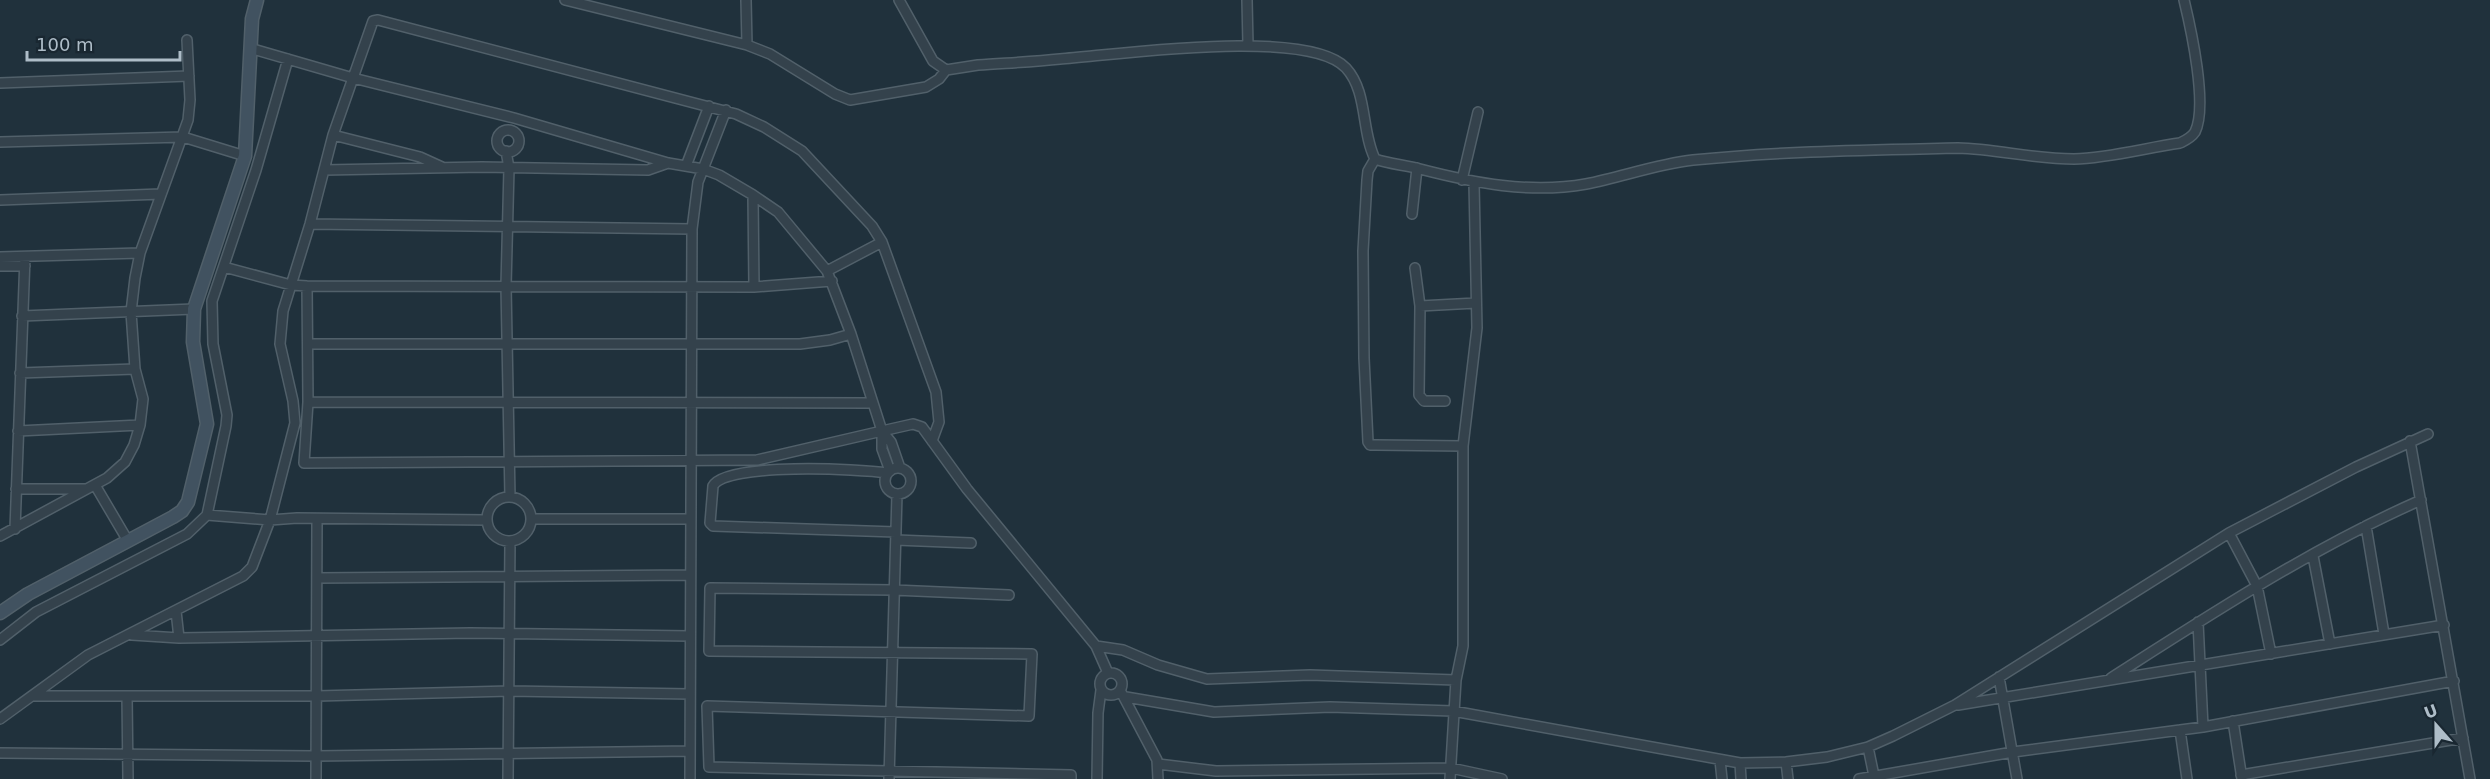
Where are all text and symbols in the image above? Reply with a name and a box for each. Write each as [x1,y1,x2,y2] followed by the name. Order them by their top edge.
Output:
[27,24,180,62] scale bar
[36,34,94,55] text: 100 m
[2406,695,2466,755] north arrow
[2421,700,2440,723] text: U

